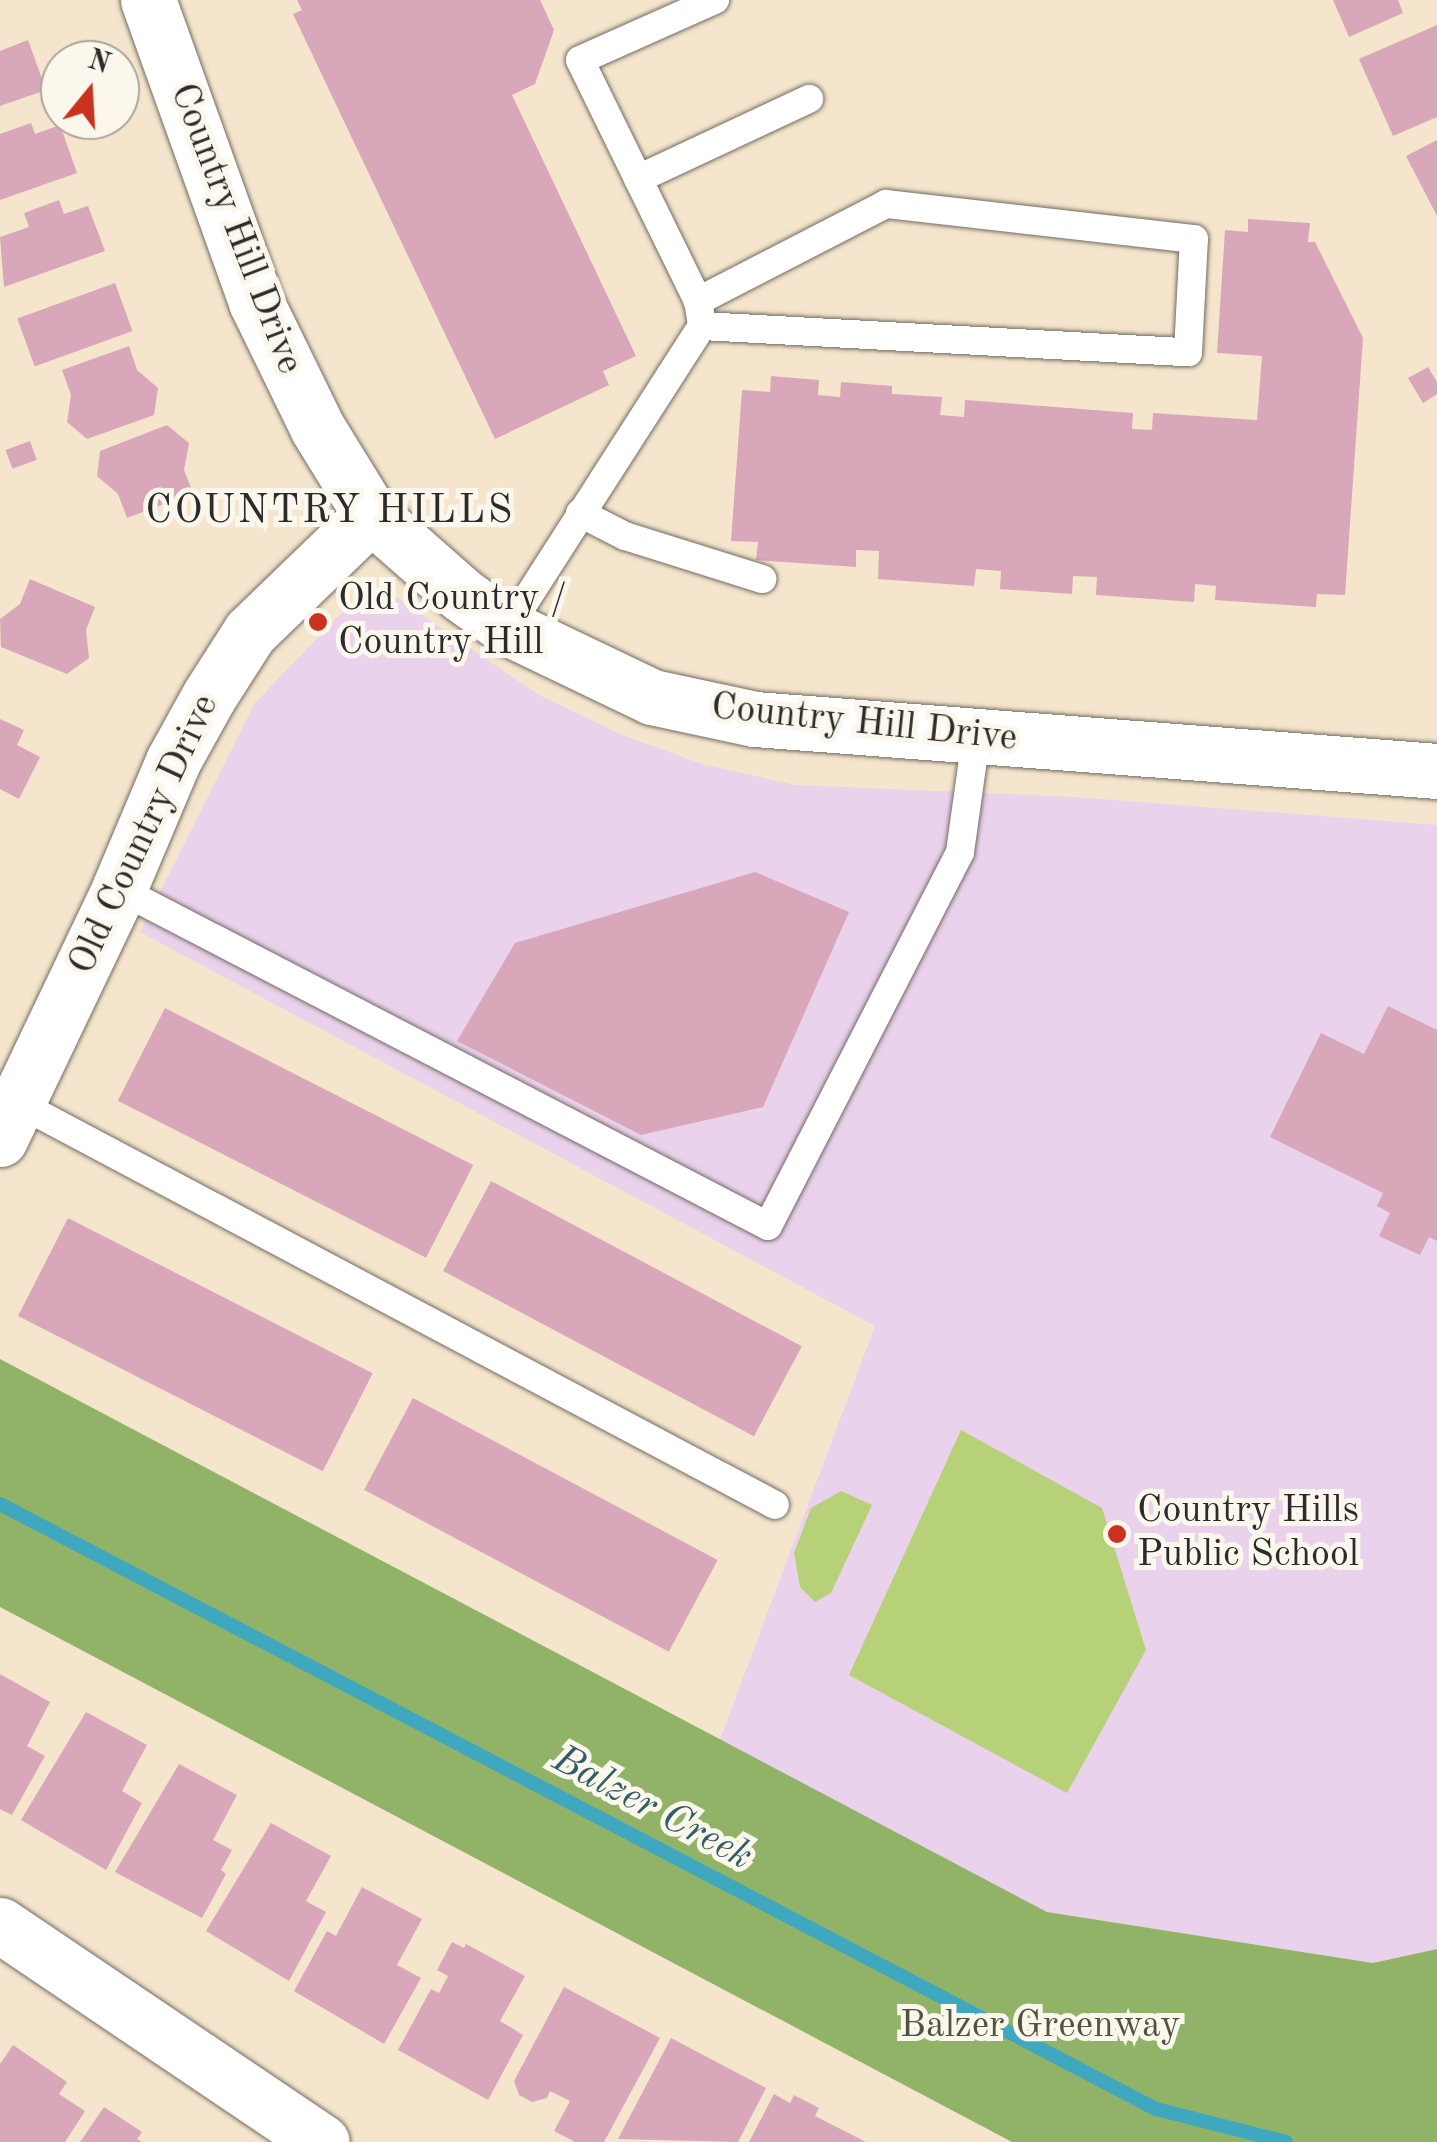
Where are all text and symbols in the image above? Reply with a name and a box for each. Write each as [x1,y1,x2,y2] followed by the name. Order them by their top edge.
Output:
[40,40,140,140] north arrow
[84,47,113,80] text: N
[159,77,311,381] street label: Country Hill Drive
[145,488,515,536] district label: COUNTRY HILLS
[338,577,567,666] place label: Old Country / Country Hill
[307,611,329,633] marker: Old Country / Country Hill
[709,685,1019,763] street label: Country Hill Drive
[60,688,230,982] street label: Old Country Drive
[1137,1489,1359,1578] place label: Country Hills Public School
[1106,1523,1128,1545] marker: Country Hills Public School
[544,1736,760,1882] water label: Balzer Creek
[900,2004,1180,2050] park label: Balzer Greenway

